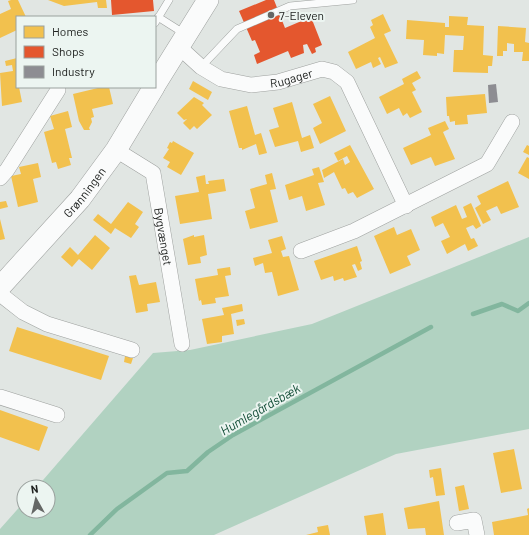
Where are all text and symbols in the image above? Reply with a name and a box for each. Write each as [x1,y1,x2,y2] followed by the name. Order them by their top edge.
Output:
[279,8,324,22] place label: 7-Eleven
[266,10,276,20] marker: 7-Eleven
[16,16,156,88] legend
[52,24,89,38] text: Homes
[52,44,85,58] text: Shops
[52,64,95,78] text: Industry
[269,65,315,90] street label: Rugager
[60,164,108,220] street label: Grønningen
[152,207,176,266] street label: Bygvænget
[217,379,303,438] water label: Humlegårdsbæk
[16,479,56,519] north arrow
[30,482,39,496] text: N

